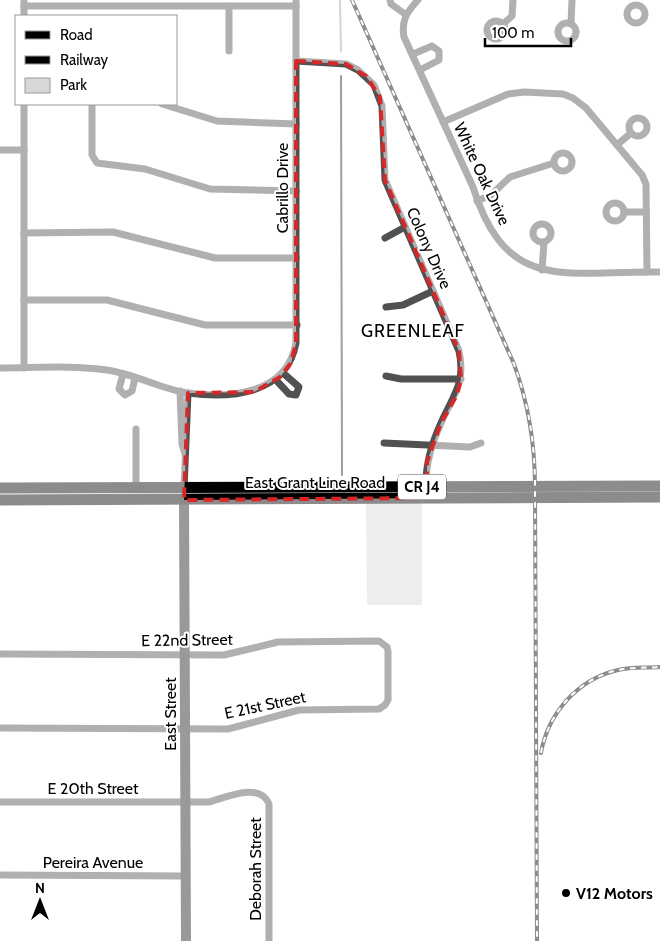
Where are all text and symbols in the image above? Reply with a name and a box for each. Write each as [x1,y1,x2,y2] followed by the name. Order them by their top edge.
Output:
[15,15,178,105] legend
[485,15,571,47] scale bar
[492,24,534,42] text: 100 m
[60,26,93,44] text: Road
[60,51,109,69] text: Railway
[60,76,87,94] text: Park
[450,120,514,228] street label: White Oak Drive
[273,143,292,233] street label: Cabrillo Drive
[403,204,455,292] street label: Colony Drive
[361,320,465,342] district label: GREENLEAF
[245,473,385,492] street label: East Grant Line Road
[398,474,446,500] road number: CR J4
[141,630,234,650] street label: E 22nd Street
[161,677,180,751] street label: East Street
[223,687,308,723] street label: E 21st Street
[48,779,139,798] street label: E 20th Street
[246,817,265,921] street label: Deborah Street
[43,853,143,872] street label: Pereira Avenue
[15,876,65,926] north arrow
[35,879,45,897] text: N
[576,884,653,903] place label: V12 Motors
[560,887,572,899] marker: V12 Motors

